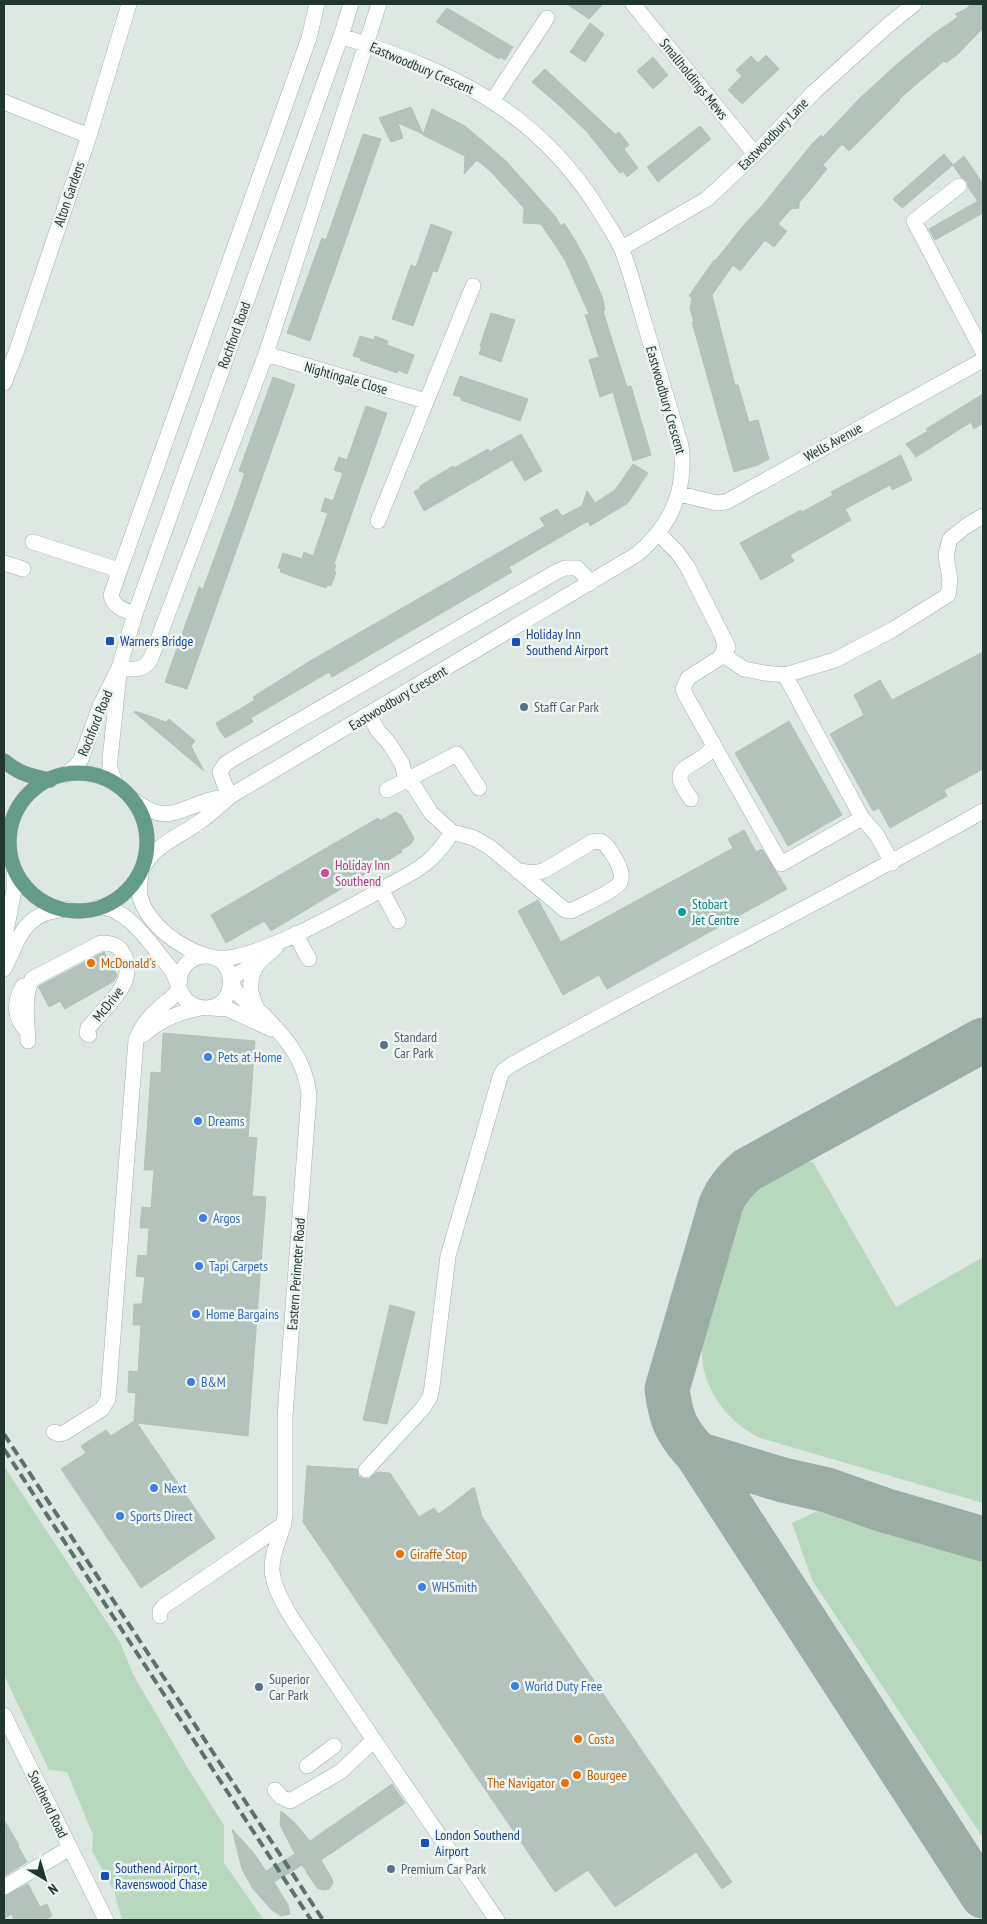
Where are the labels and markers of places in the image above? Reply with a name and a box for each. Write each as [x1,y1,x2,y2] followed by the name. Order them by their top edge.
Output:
[526,625,609,659] place label: Holiday Inn Southend Airport
[120,632,193,650] place label: Warners Bridge
[104,635,116,647] marker: Warners Bridge
[510,636,522,648] marker: Holiday Inn Southend Airport
[534,698,600,716] place label: Staff Car Park
[518,701,530,713] marker: Staff Car Park
[335,856,390,890] place label: Holiday Inn Southend
[319,867,331,879] marker: Holiday Inn Southend
[691,895,740,929] place label: Stobart Jet Centre
[676,906,688,918] marker: Stobart Jet Centre
[101,954,156,972] place label: McDonald's
[85,957,97,969] marker: McDonald's
[394,1028,437,1062] place label: Standard Car Park
[378,1039,390,1051] marker: Standard Car Park
[218,1048,282,1066] place label: Pets at Home
[202,1051,214,1063] marker: Pets at Home
[208,1112,245,1130] place label: Dreams
[192,1115,204,1127] marker: Dreams
[213,1209,241,1227] place label: Argos
[197,1212,209,1224] marker: Argos
[209,1257,268,1275] place label: Tapi Carpets
[193,1260,205,1272] marker: Tapi Carpets
[206,1305,279,1323] place label: Home Bargains
[190,1308,202,1320] marker: Home Bargains
[201,1373,226,1391] place label: B&M
[185,1376,197,1388] marker: B&M
[164,1479,187,1497] place label: Next
[148,1482,160,1494] marker: Next
[130,1507,193,1525] place label: Sports Direct
[114,1510,126,1522] marker: Sports Direct
[410,1545,467,1563] place label: Giraffe Stop
[394,1548,406,1560] marker: Giraffe Stop
[432,1578,477,1596] place label: WHSmith
[416,1581,428,1593] marker: WHSmith
[269,1670,310,1704] place label: Superior Car Park
[525,1677,602,1695] place label: World Duty Free
[509,1680,521,1692] marker: World Duty Free
[253,1681,265,1693] marker: Superior Car Park
[588,1730,614,1748] place label: Costa
[572,1733,584,1745] marker: Costa
[587,1766,627,1784] place label: Bourgee
[571,1769,583,1781] marker: Bourgee
[487,1774,555,1792] place label: The Navigator
[559,1777,571,1789] marker: The Navigator
[435,1826,520,1860] place label: London Southend Airport
[419,1837,431,1849] marker: London Southend Airport
[115,1859,208,1893] place label: Southend Airport, Ravenswood Chase
[401,1860,487,1878] place label: Premium Car Park
[385,1863,397,1875] marker: Premium Car Park
[99,1870,111,1882] marker: Southend Airport, Ravenswood Chase

